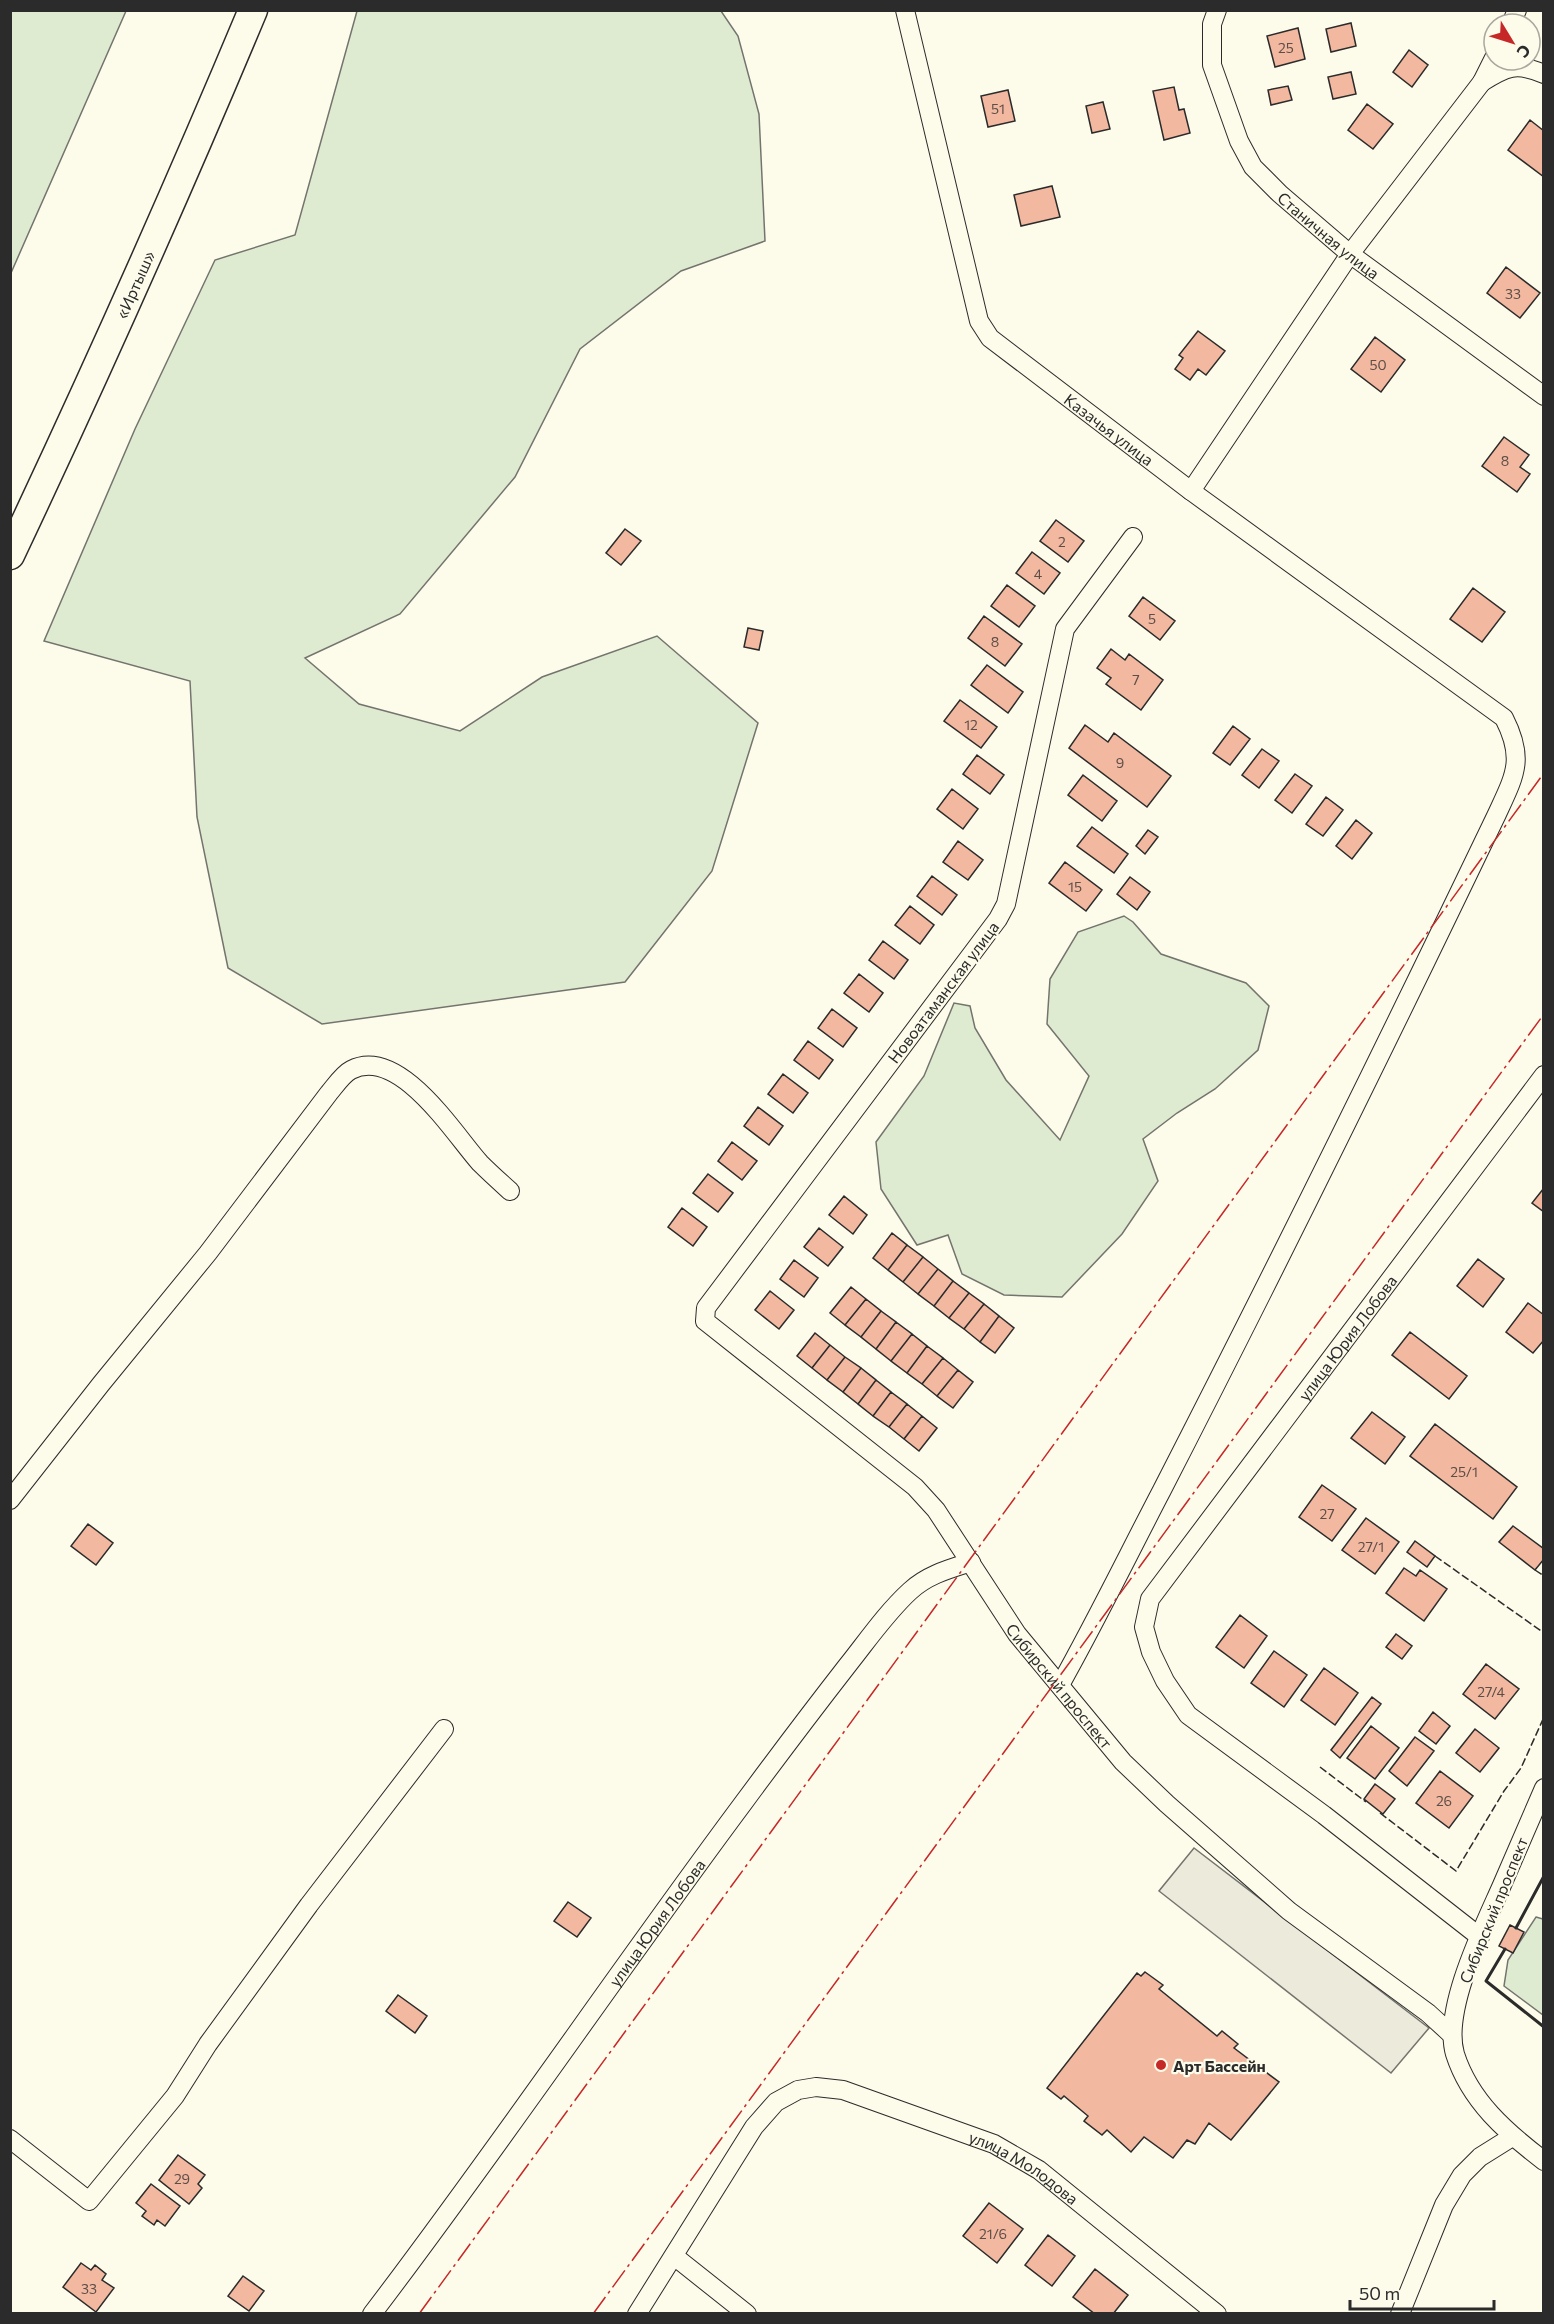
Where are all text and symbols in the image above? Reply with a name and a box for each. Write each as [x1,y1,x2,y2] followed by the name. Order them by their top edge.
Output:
[1482,12,1542,72] north arrow
[1278,39,1294,56] house number: 25
[1513,41,1535,62] text: С
[991,100,1005,117] house number: 51
[1274,187,1384,282] street label: Станичная улица
[111,248,158,321] street label: «Иртыш»
[1505,285,1521,302] house number: 33
[1369,356,1387,373] house number: 50
[1061,389,1158,469] street label: Казачья улица
[1501,452,1509,469] house number: 8
[1058,533,1066,550] house number: 2
[1034,565,1043,582] house number: 4
[1148,610,1156,627] house number: 5
[991,633,999,650] house number: 8
[1132,671,1140,688] house number: 7
[964,716,978,733] house number: 12
[1116,754,1124,771] house number: 9
[1068,878,1082,895] house number: 15
[883,917,1003,1067] street label: Новоатаманская улица
[1293,1271,1400,1404] street label: улица Юрия Лобова
[1450,1463,1478,1480] house number: 25/1
[1319,1505,1335,1522] house number: 27
[1358,1538,1384,1555] house number: 27/1
[1003,1620,1117,1752] street label: Сибирский проспект
[1477,1683,1505,1700] house number: 27/4
[1436,1792,1452,1809] house number: 26
[1455,1834,1531,1986] street label: Сибирский проспект
[604,1855,708,1989] street label: улица Юрия Лобова
[1173,2056,1266,2075] place label: Арт Бассейн
[1154,2058,1168,2072] marker: Арт Бассейн
[967,2126,1083,2208] street label: улица Молодова
[174,2170,190,2187] house number: 29
[979,2225,1007,2242] house number: 21/6
[1350,2273,1494,2311] scale bar
[81,2280,97,2297] house number: 33
[1359,2282,1400,2304] text: 50 m

